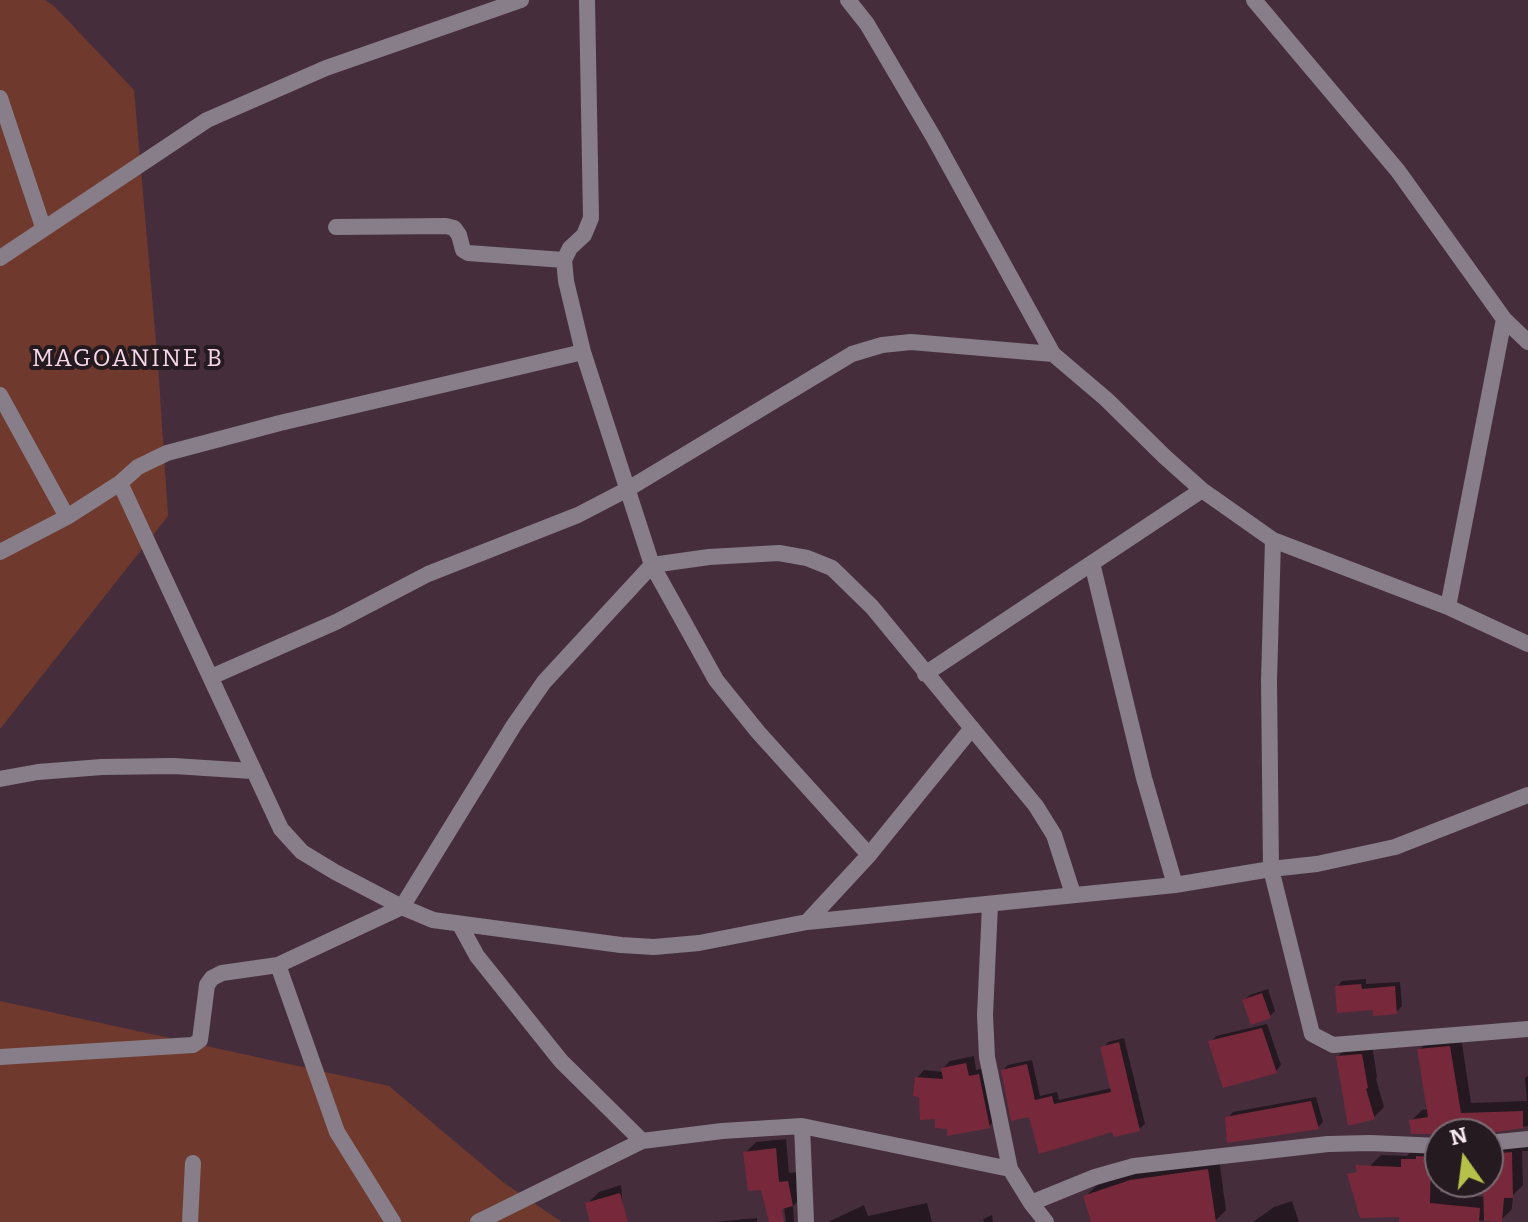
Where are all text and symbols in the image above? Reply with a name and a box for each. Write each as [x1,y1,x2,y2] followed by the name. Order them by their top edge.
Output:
[32,345,224,373] district label: MAGOANINE B
[1424,1118,1504,1198] north arrow
[1447,1121,1470,1151] text: N

